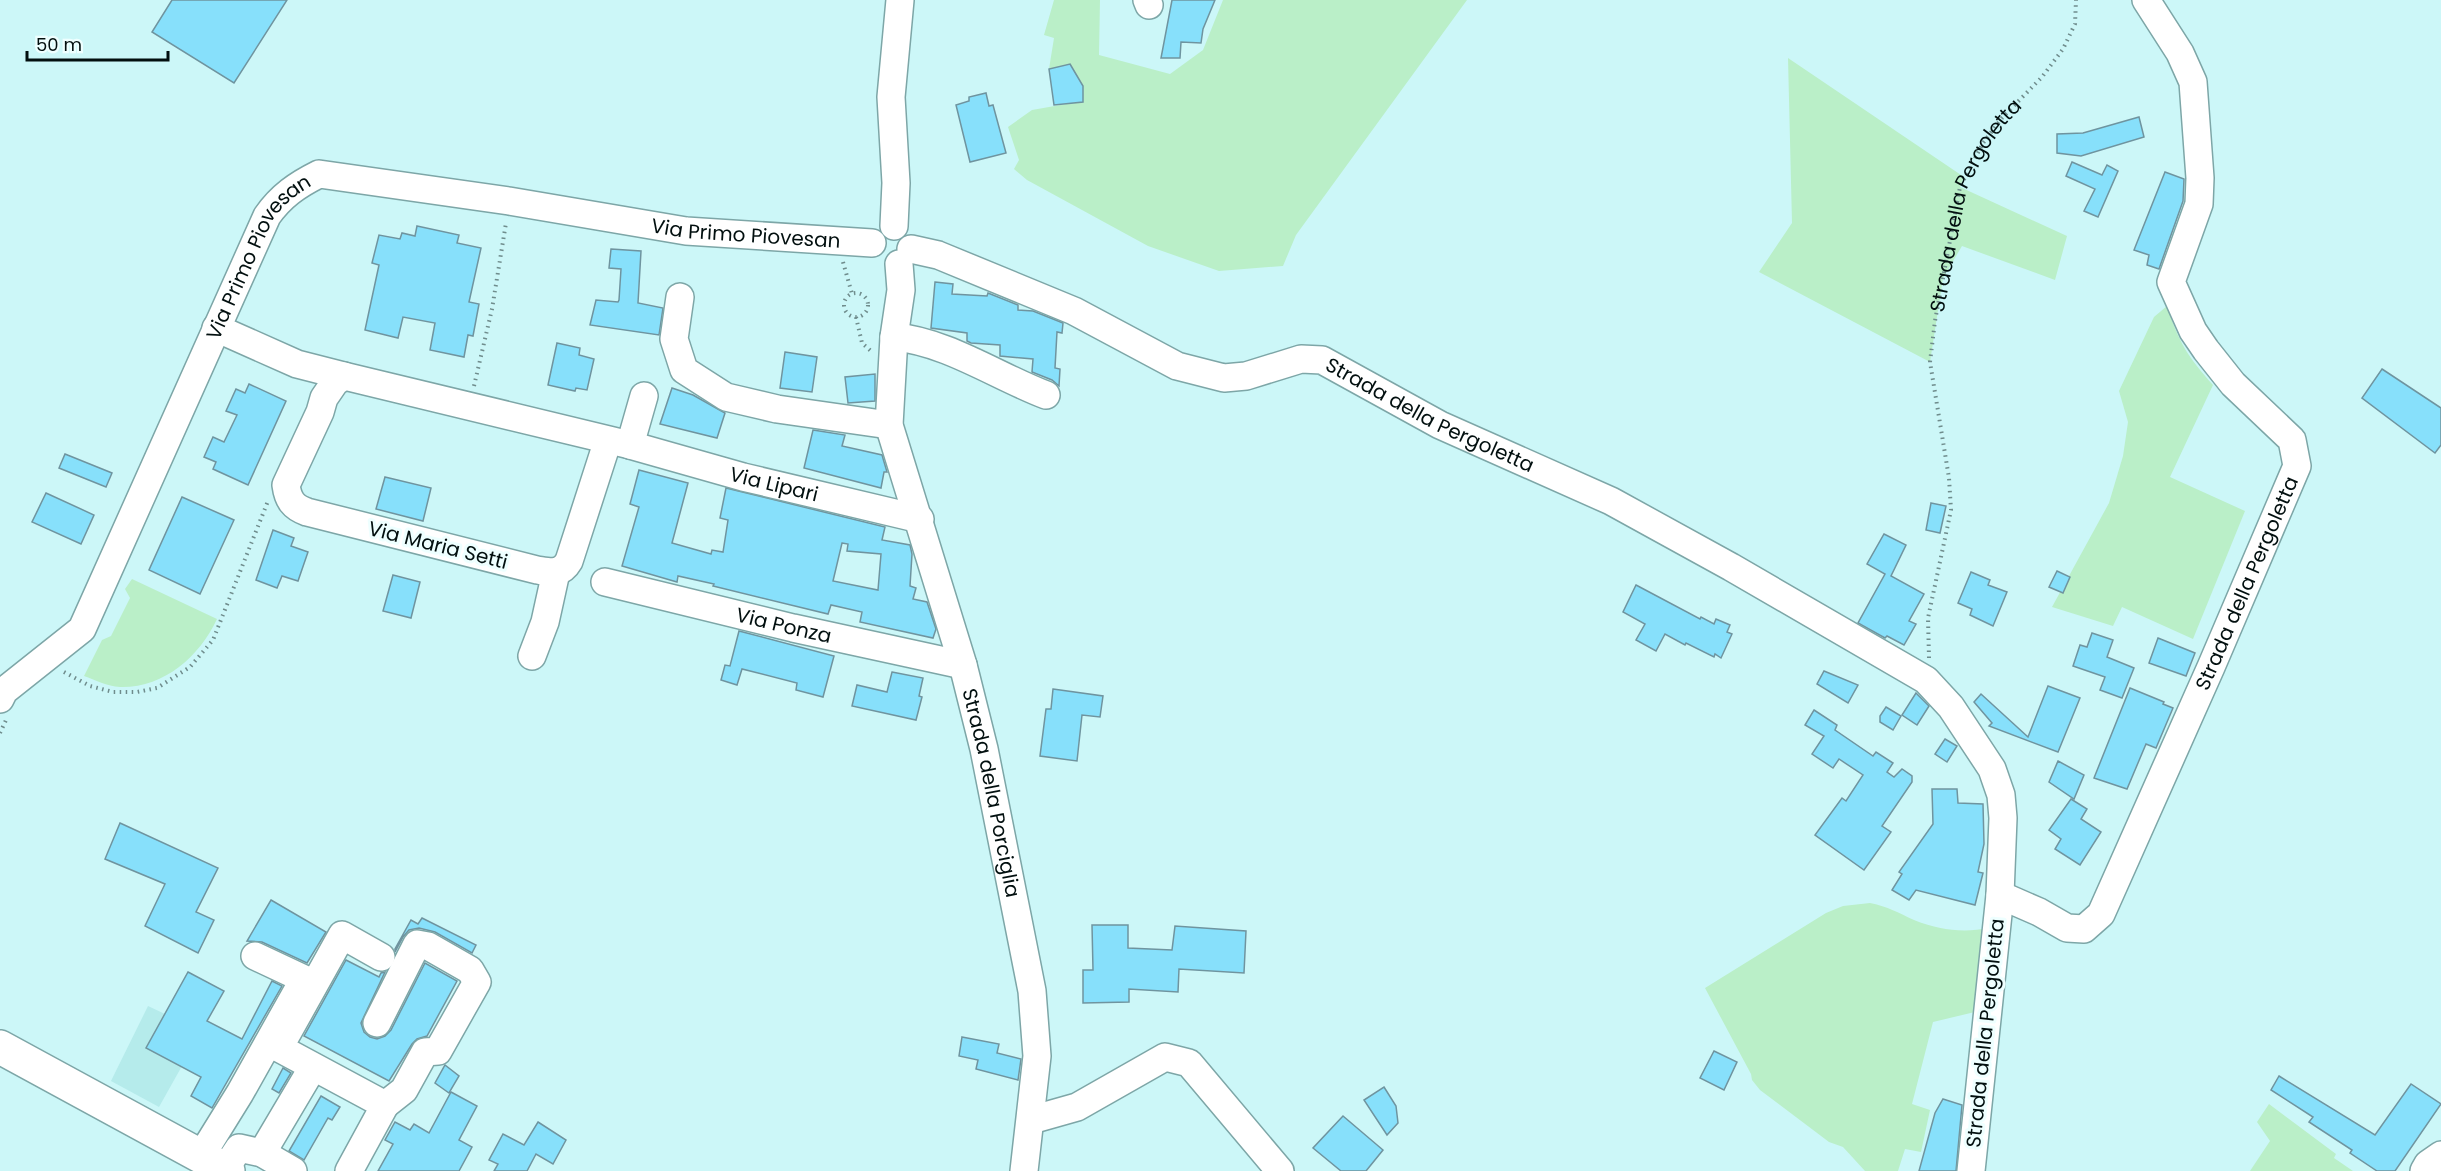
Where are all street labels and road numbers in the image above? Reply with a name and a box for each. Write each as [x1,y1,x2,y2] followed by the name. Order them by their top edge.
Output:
[1923,92,2028,314] street label: Strada della Pergoletta
[199,167,316,344] street label: Via Primo Piovesan
[649,211,841,255] street label: Via Primo Piovesan
[1321,351,1539,479] street label: Strada della Pergoletta
[726,460,821,508] street label: Via Lipari
[2188,472,2305,695] street label: Strada della Pergoletta
[365,514,511,576] street label: Via Maria Setti
[733,601,834,650] street label: Via Ponza
[955,686,1027,900] street label: Strada della Porciglia
[1959,917,2011,1149] street label: Strada della Pergoletta

